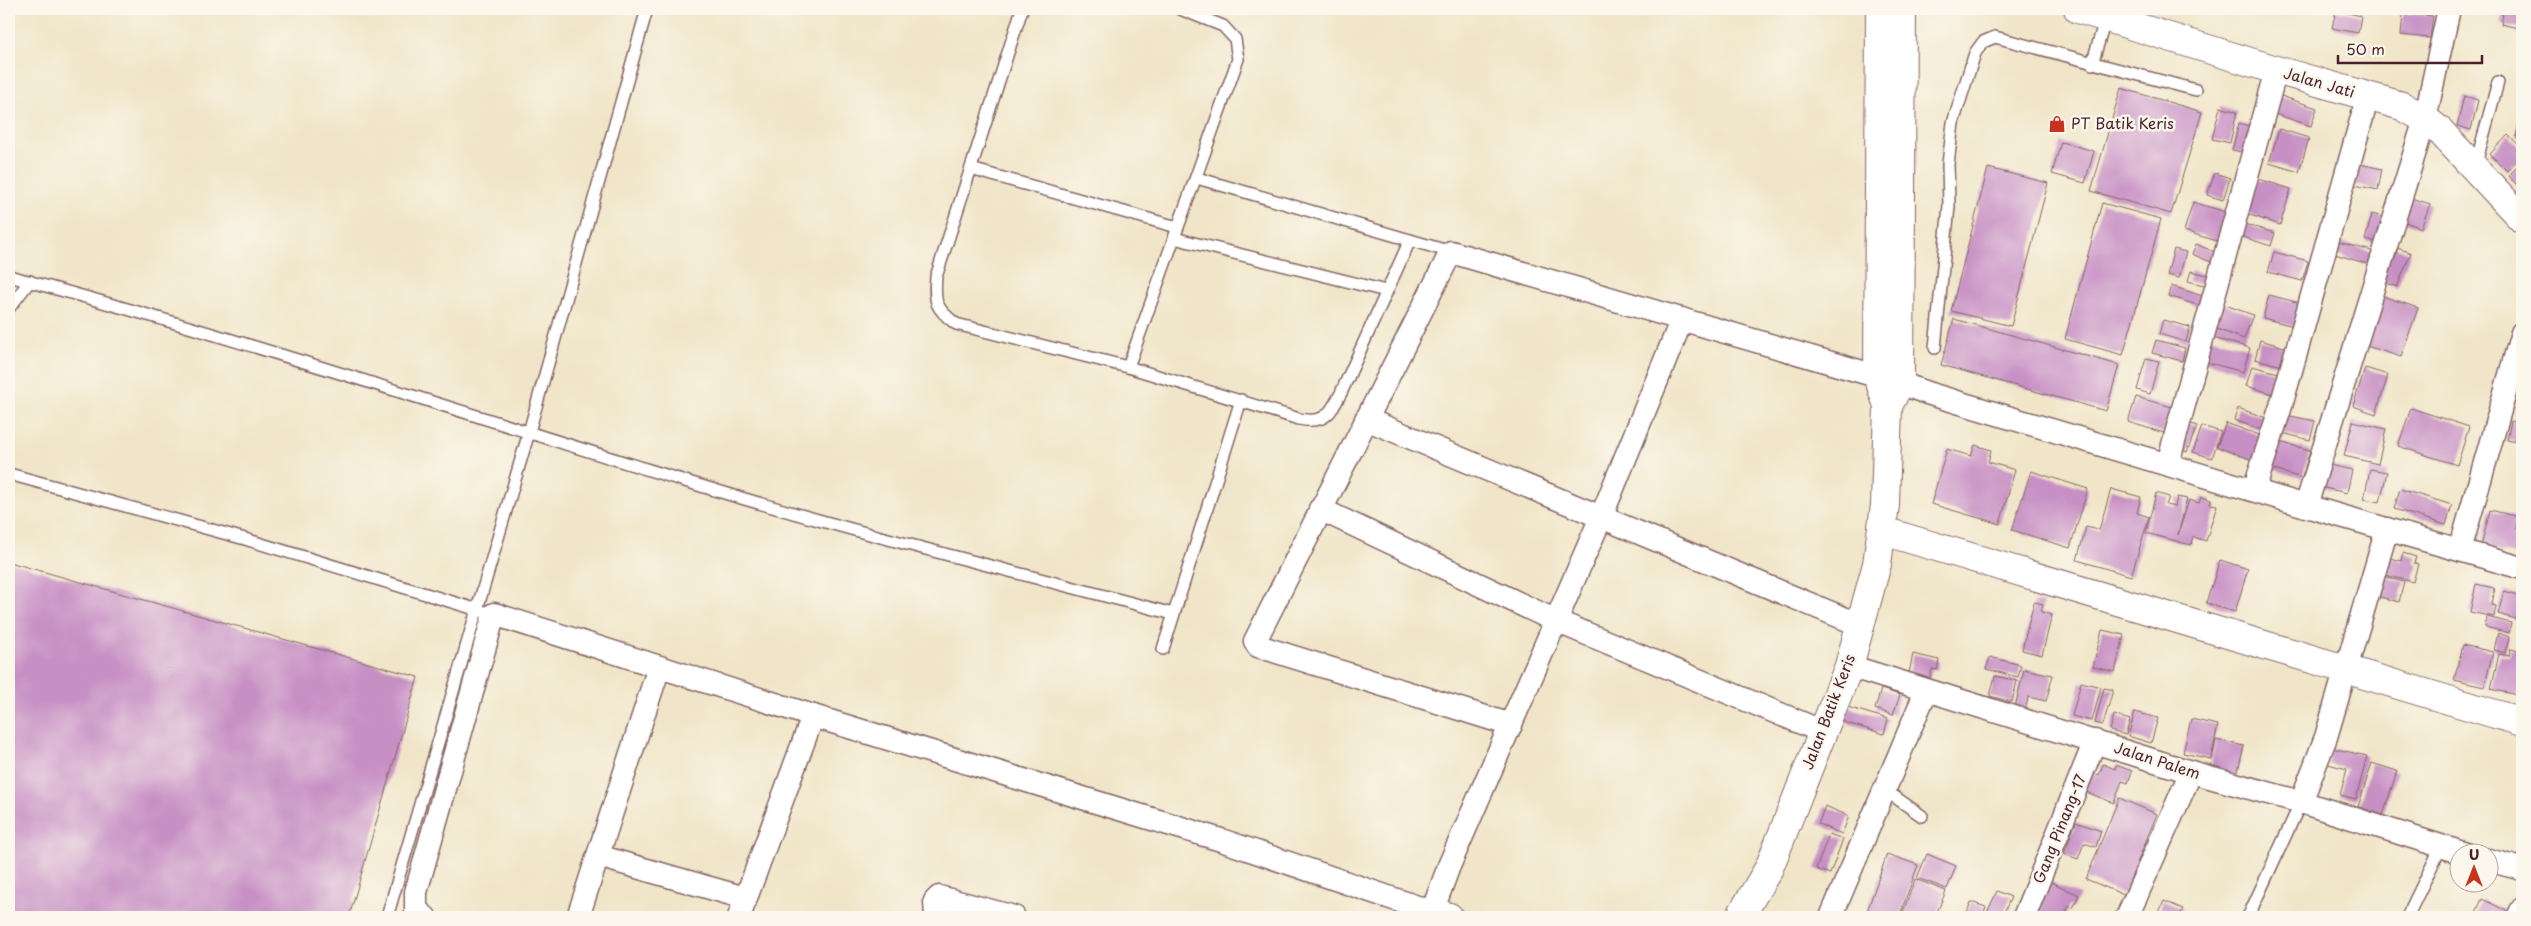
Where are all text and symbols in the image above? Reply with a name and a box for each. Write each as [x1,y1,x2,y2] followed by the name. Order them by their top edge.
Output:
[2338,32,2482,64] scale bar
[2346,37,2385,60] text: 50 m
[2281,60,2358,103] street label: Jalan Jati
[2071,111,2174,134] place label: PT Batik Keris
[2047,114,2067,134] shop icon: PT Batik Keris
[1795,650,1860,773] street label: Jalan Batik Keris
[2111,735,2203,784] street label: Jalan Palem
[2026,770,2091,887] street label: Gang Pinang-17
[2448,844,2498,894] north arrow
[2469,844,2479,865] text: U

